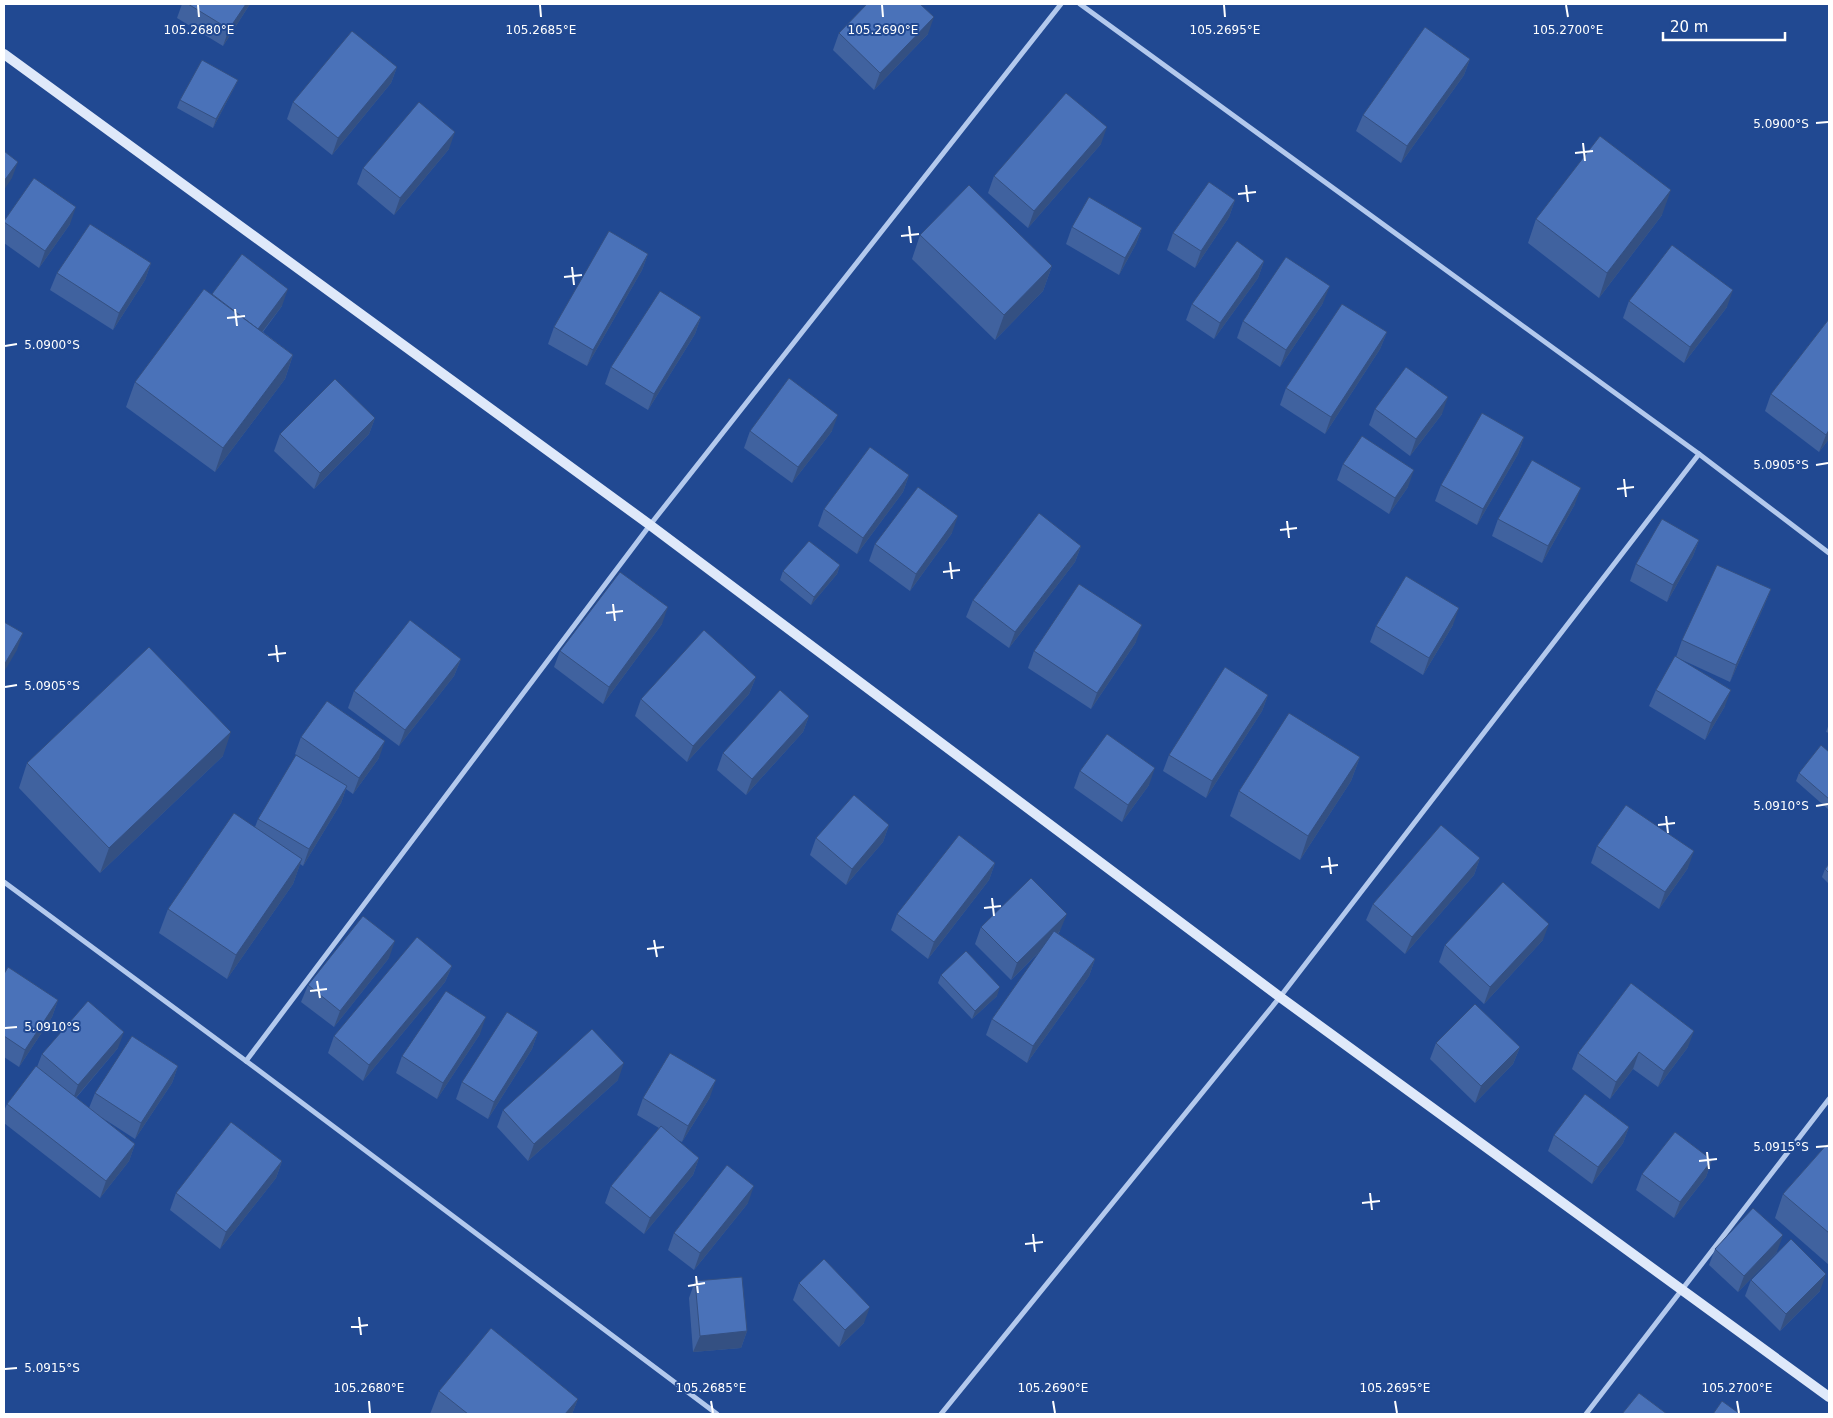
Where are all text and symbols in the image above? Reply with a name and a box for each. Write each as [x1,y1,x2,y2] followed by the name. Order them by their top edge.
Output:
[1663,10,1786,42] scale bar
[1670,18,1708,36] text: 20 m
[164,23,234,37] text: 105.2680°E
[506,23,576,37] text: 105.2685°E
[848,23,918,37] text: 105.2690°E
[1190,23,1260,37] text: 105.2695°E
[1533,23,1603,37] text: 105.2700°E
[1753,117,1809,131] text: 5.0900°S
[24,338,80,352] text: 5.0900°S
[1753,458,1809,472] text: 5.0905°S
[24,679,80,693] text: 5.0905°S
[1753,799,1809,813] text: 5.0910°S
[24,1020,80,1034] text: 5.0910°S
[1753,1140,1809,1154] text: 5.0915°S
[24,1361,80,1375] text: 5.0915°S
[334,1381,404,1395] text: 105.2680°E
[676,1381,746,1395] text: 105.2685°E
[1018,1381,1088,1395] text: 105.2690°E
[1360,1381,1430,1395] text: 105.2695°E
[1702,1381,1772,1395] text: 105.2700°E

